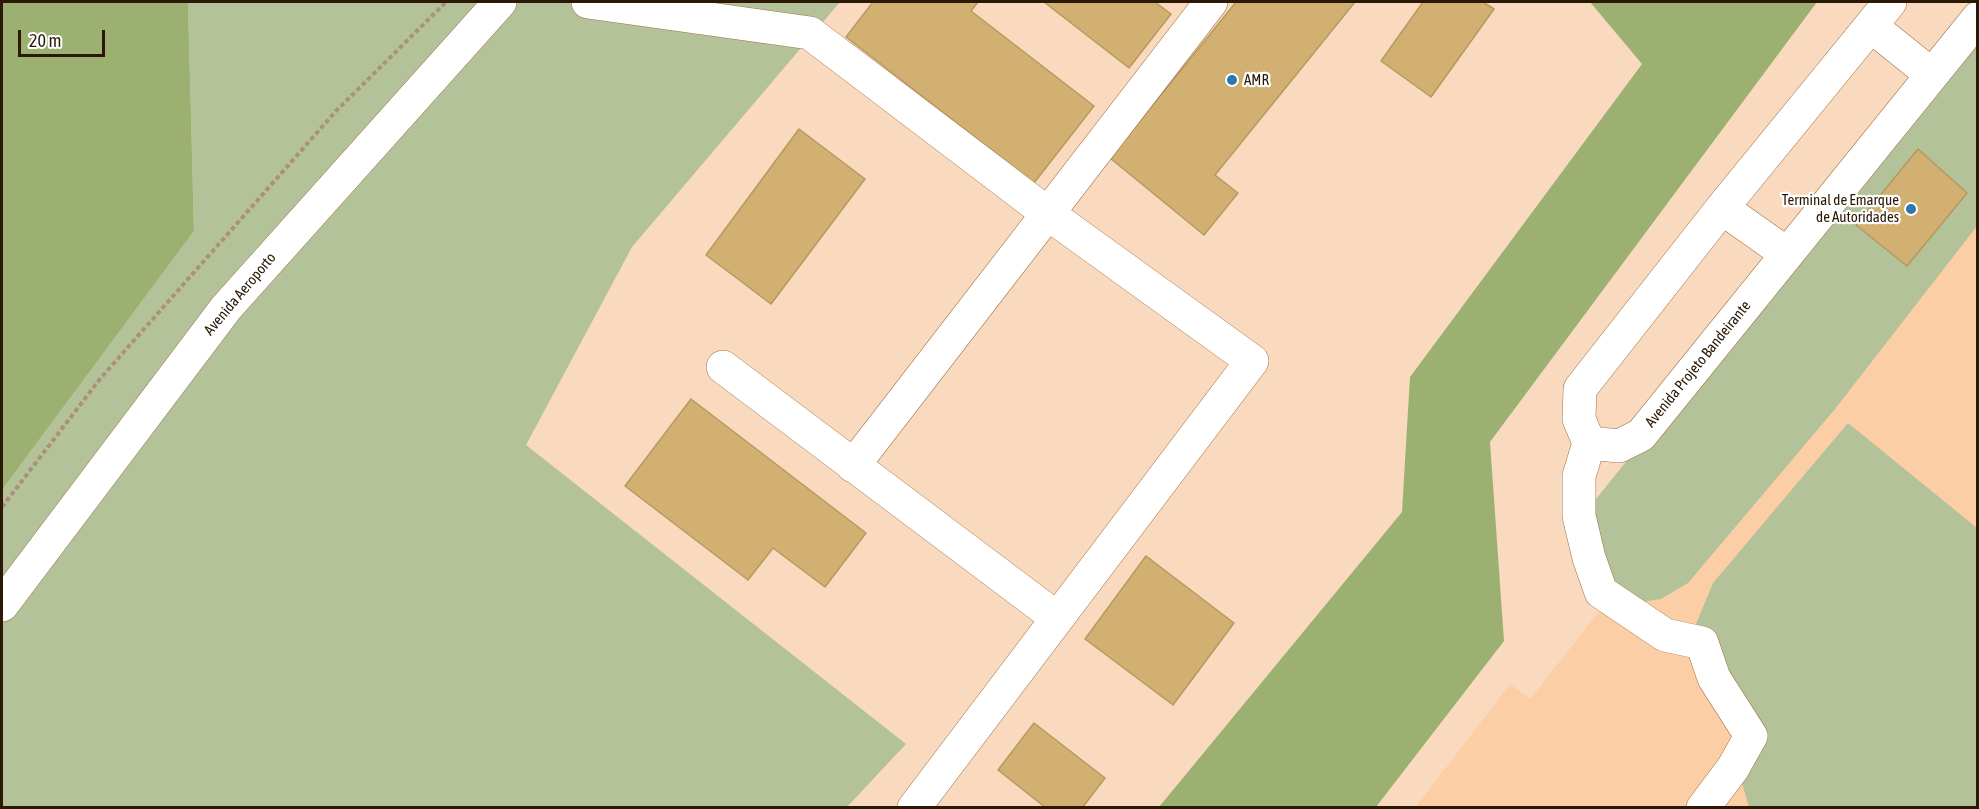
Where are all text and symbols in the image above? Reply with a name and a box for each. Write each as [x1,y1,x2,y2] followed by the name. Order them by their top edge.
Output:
[21,18,108,56] scale bar
[29,30,61,51] text: 20 m
[1244,71,1269,89] place label: AMR
[1225,73,1239,87] marker: AMR
[1782,191,1899,226] place label: Terminal de Emarque de Autoridades
[1904,202,1918,216] marker: Terminal de Emarque de Autoridades
[200,249,280,339] street label: Avenida Aeroporto
[1641,297,1755,431] street label: Avenida Projeto Bandeirante

